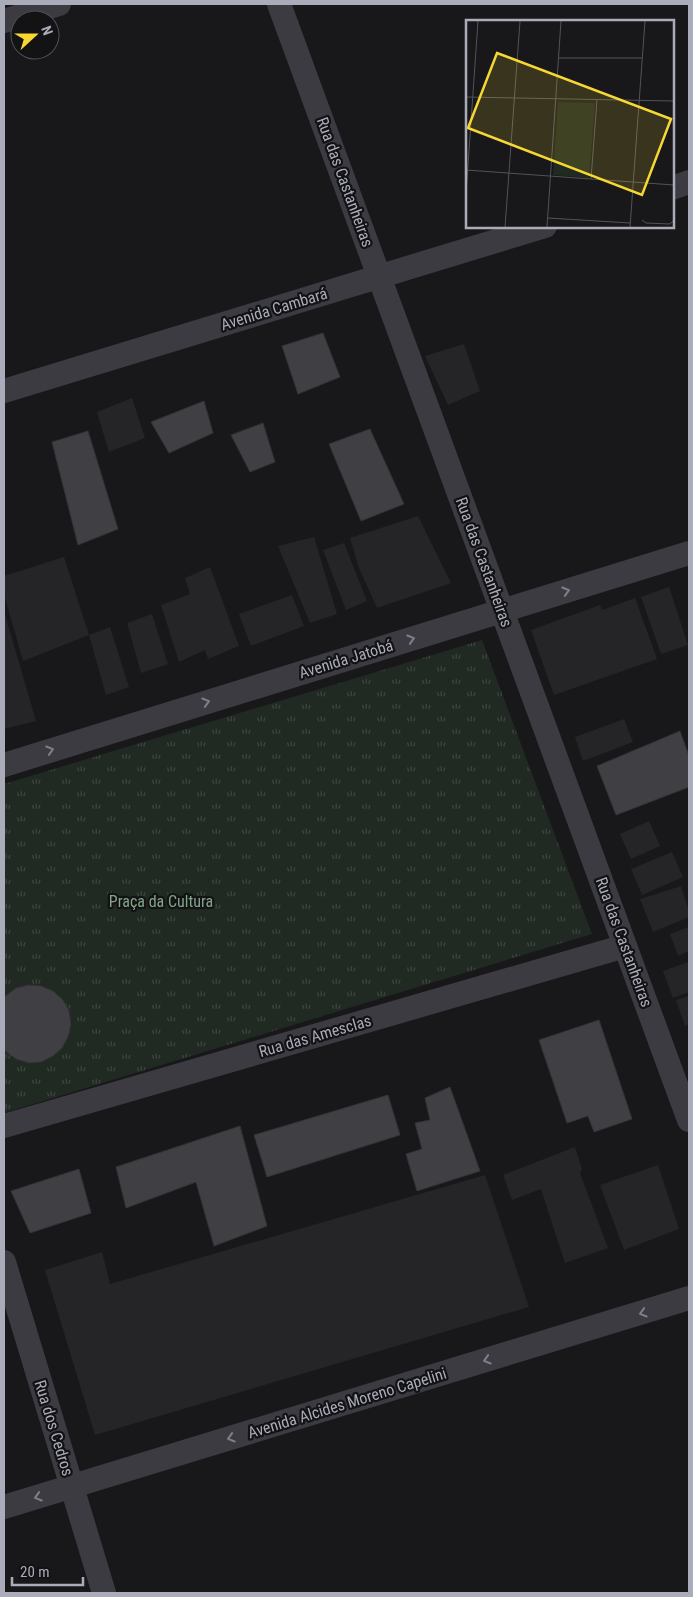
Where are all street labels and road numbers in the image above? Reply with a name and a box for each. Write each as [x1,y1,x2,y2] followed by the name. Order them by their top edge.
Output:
[313,115,377,249] street label: Rua das Castanheiras
[218,284,330,334] street label: Avenida Cambará
[452,495,516,629] street label: Rua das Castanheiras
[297,636,395,682] street label: Avenida Jatobá
[592,875,656,1009] street label: Rua das Castanheiras
[257,1011,373,1061] street label: Rua das Amesclas
[245,1364,449,1442] street label: Avenida Alcides Moreno Capelini
[30,1378,78,1478] street label: Rua dos Cedros

